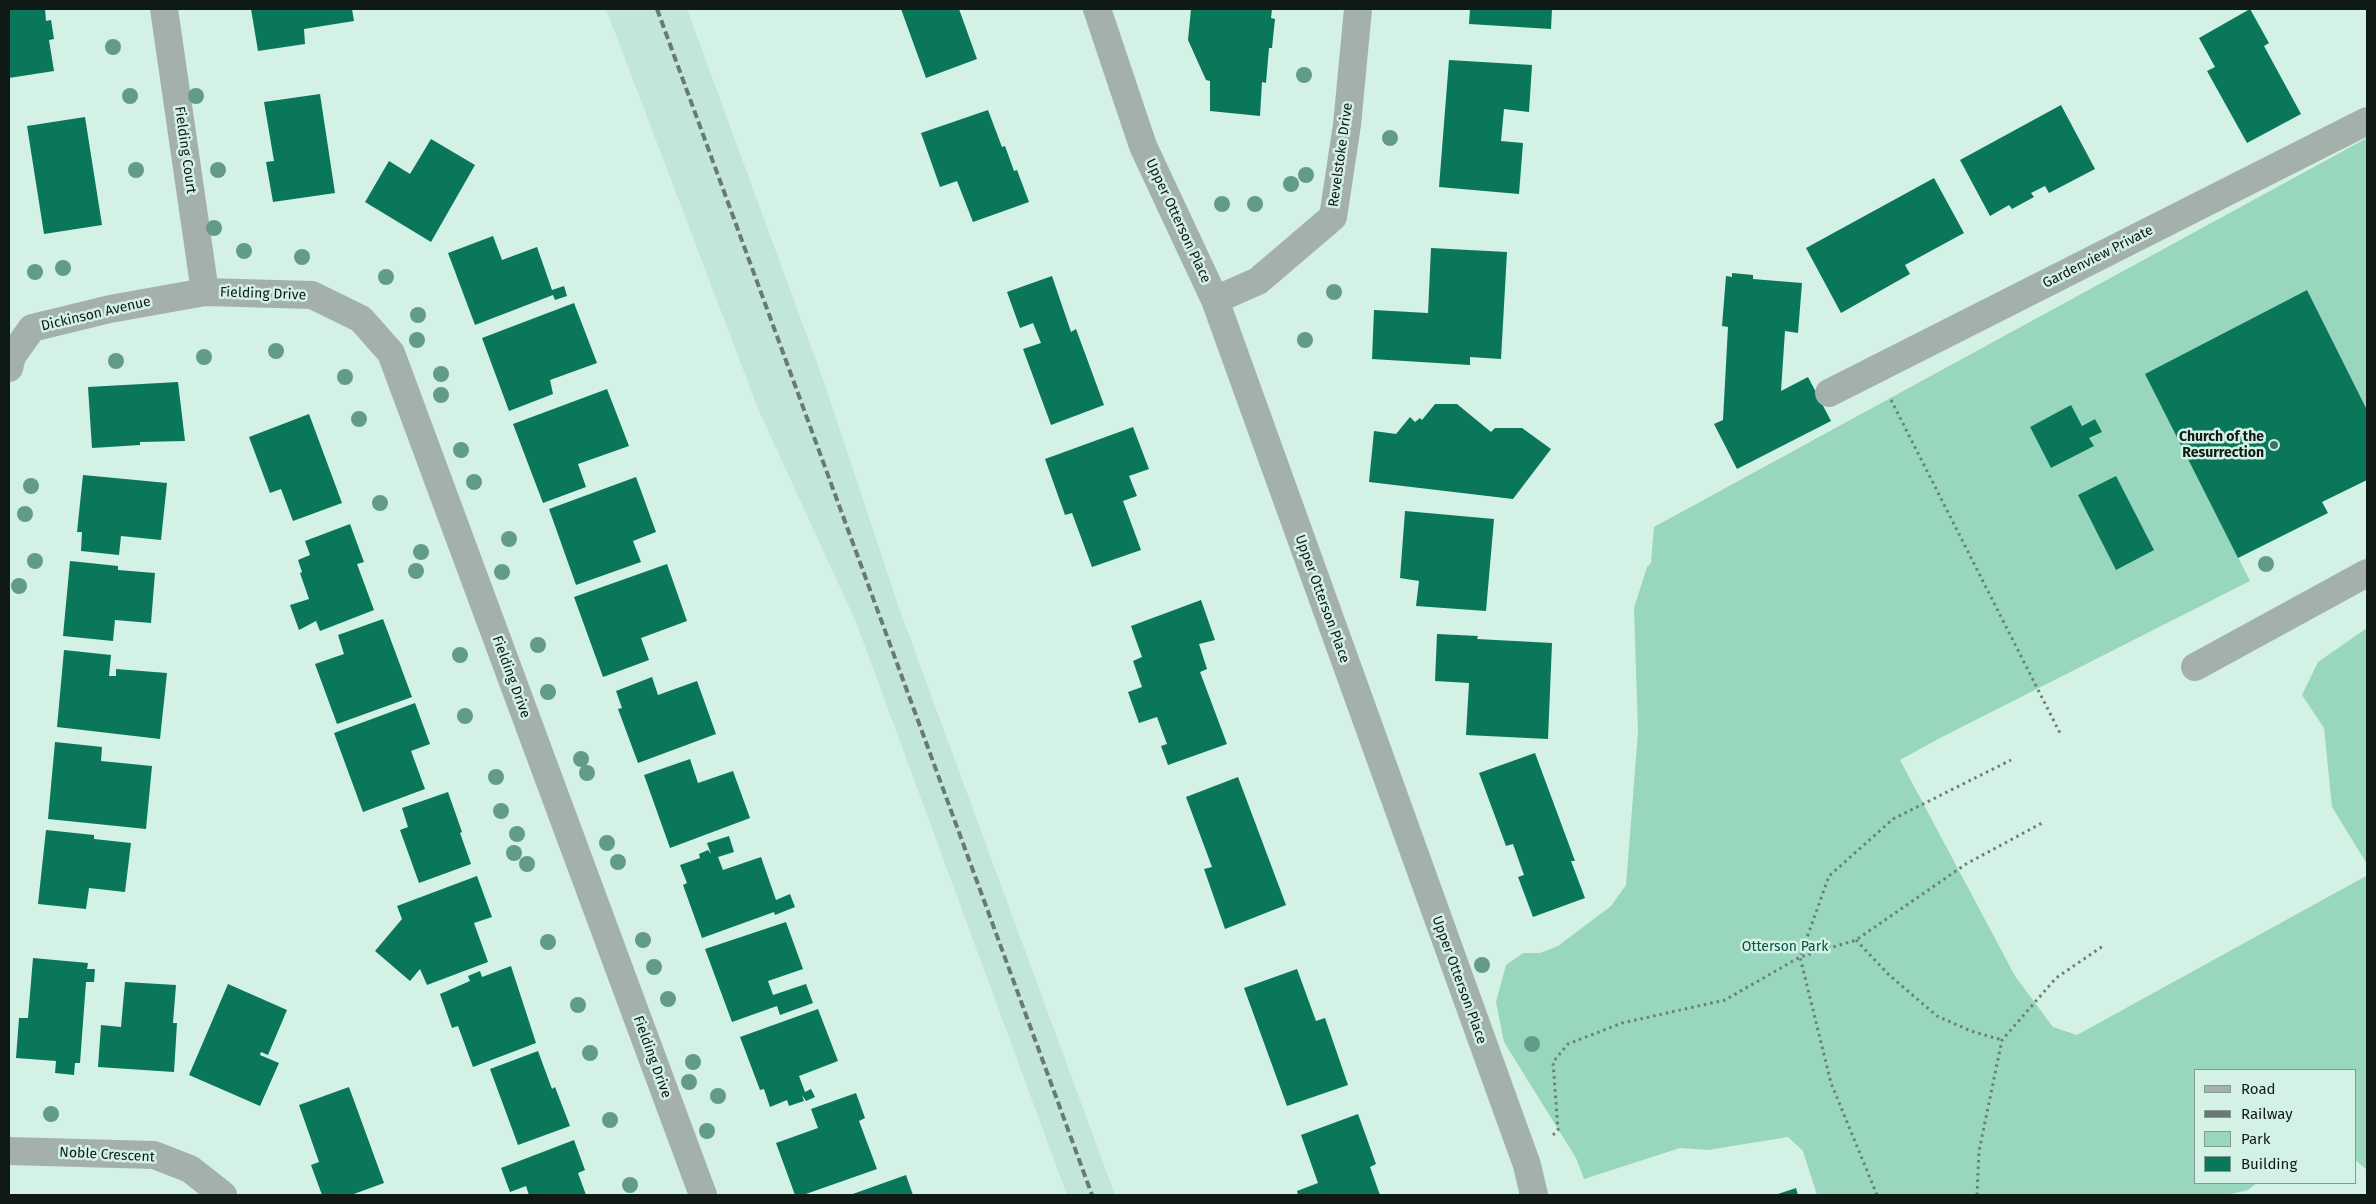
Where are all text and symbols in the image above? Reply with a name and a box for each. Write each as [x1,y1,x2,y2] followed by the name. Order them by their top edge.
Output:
[1325,102,1357,208] street label: Revelstoke Drive
[171,105,199,195] street label: Fielding Court
[1142,156,1214,286] street label: Upper Otterson Place
[2040,222,2156,292] street label: Gardenview Private
[220,284,306,304] street label: Fielding Drive
[40,293,152,335] street label: Dickinson Avenue
[2179,429,2264,462] place label: Church of the Resurrection
[2268,439,2280,451] marker: Church of the Resurrection
[1291,533,1353,665] street label: Upper Otterson Place
[488,634,534,720] street label: Fielding Drive
[1428,914,1490,1046] street label: Upper Otterson Place
[1742,939,1828,955] park label: Otterson Park
[629,1014,675,1100] street label: Fielding Drive
[2194,1069,2356,1184] legend
[2241,1080,2276,1098] text: Road
[2241,1105,2293,1123] text: Railway
[2241,1130,2271,1148] text: Park
[59,1144,155,1166] street label: Noble Crescent
[2241,1155,2297,1173] text: Building

